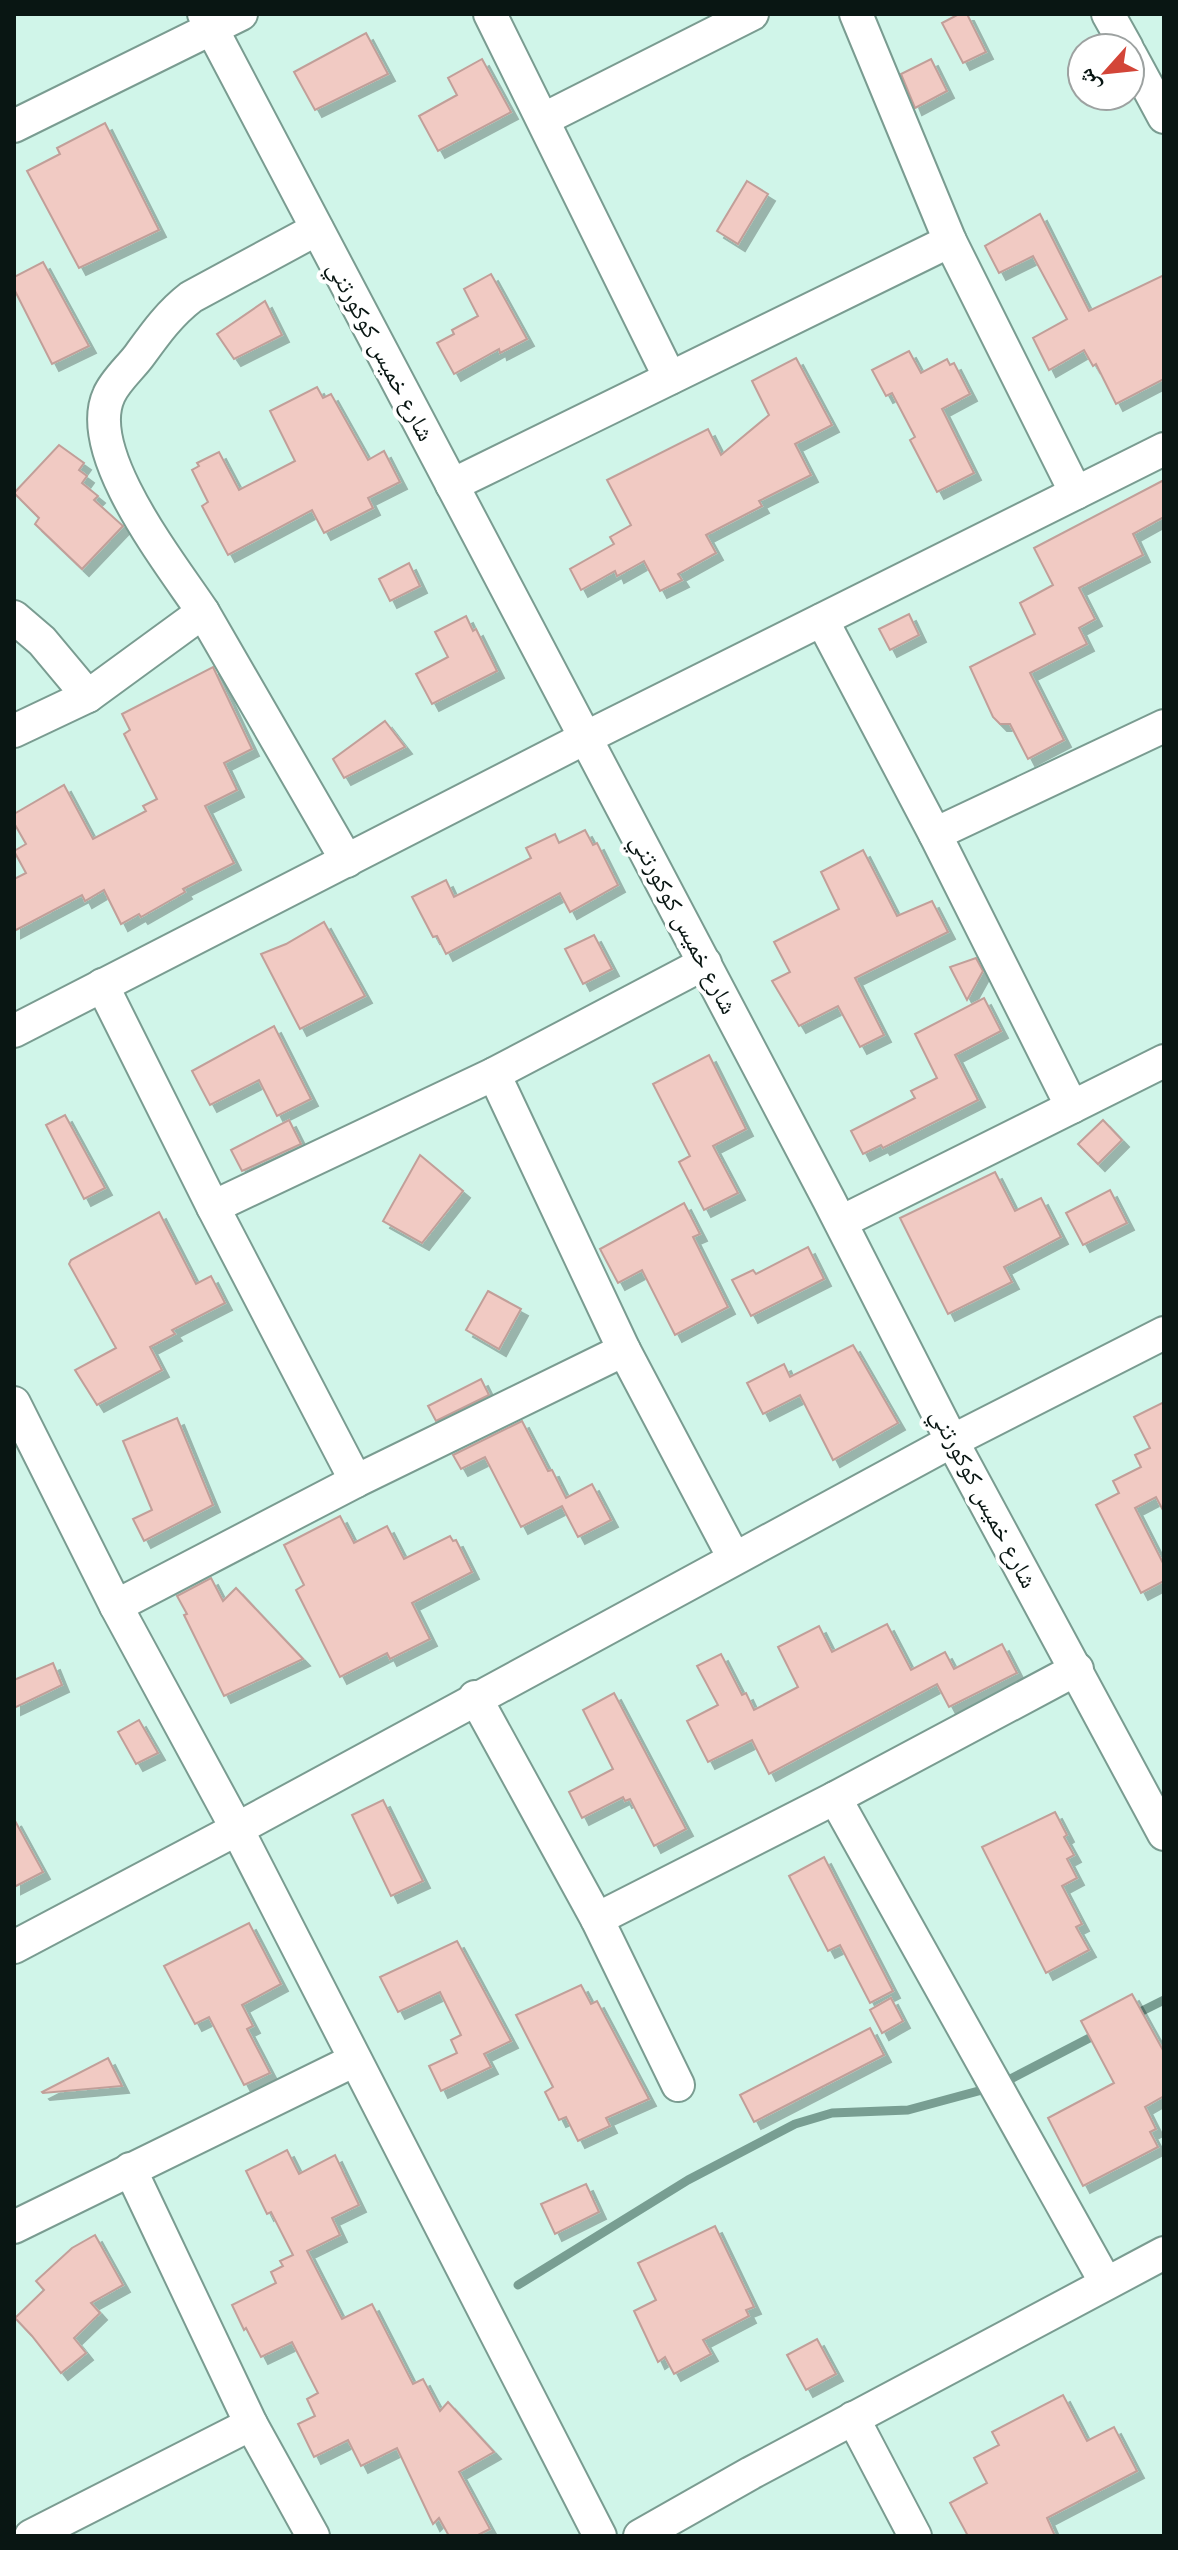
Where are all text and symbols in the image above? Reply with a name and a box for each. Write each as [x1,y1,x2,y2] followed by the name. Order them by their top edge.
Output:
[1066,32,1146,112] north arrow
[1070,63,1108,98] text: ش
[317,255,442,448] street label: شارع خميس كوكورتني
[620,828,745,1021] street label: شارع خميس كوكورتني
[920,1402,1045,1595] street label: شارع خميس كوكورتني

